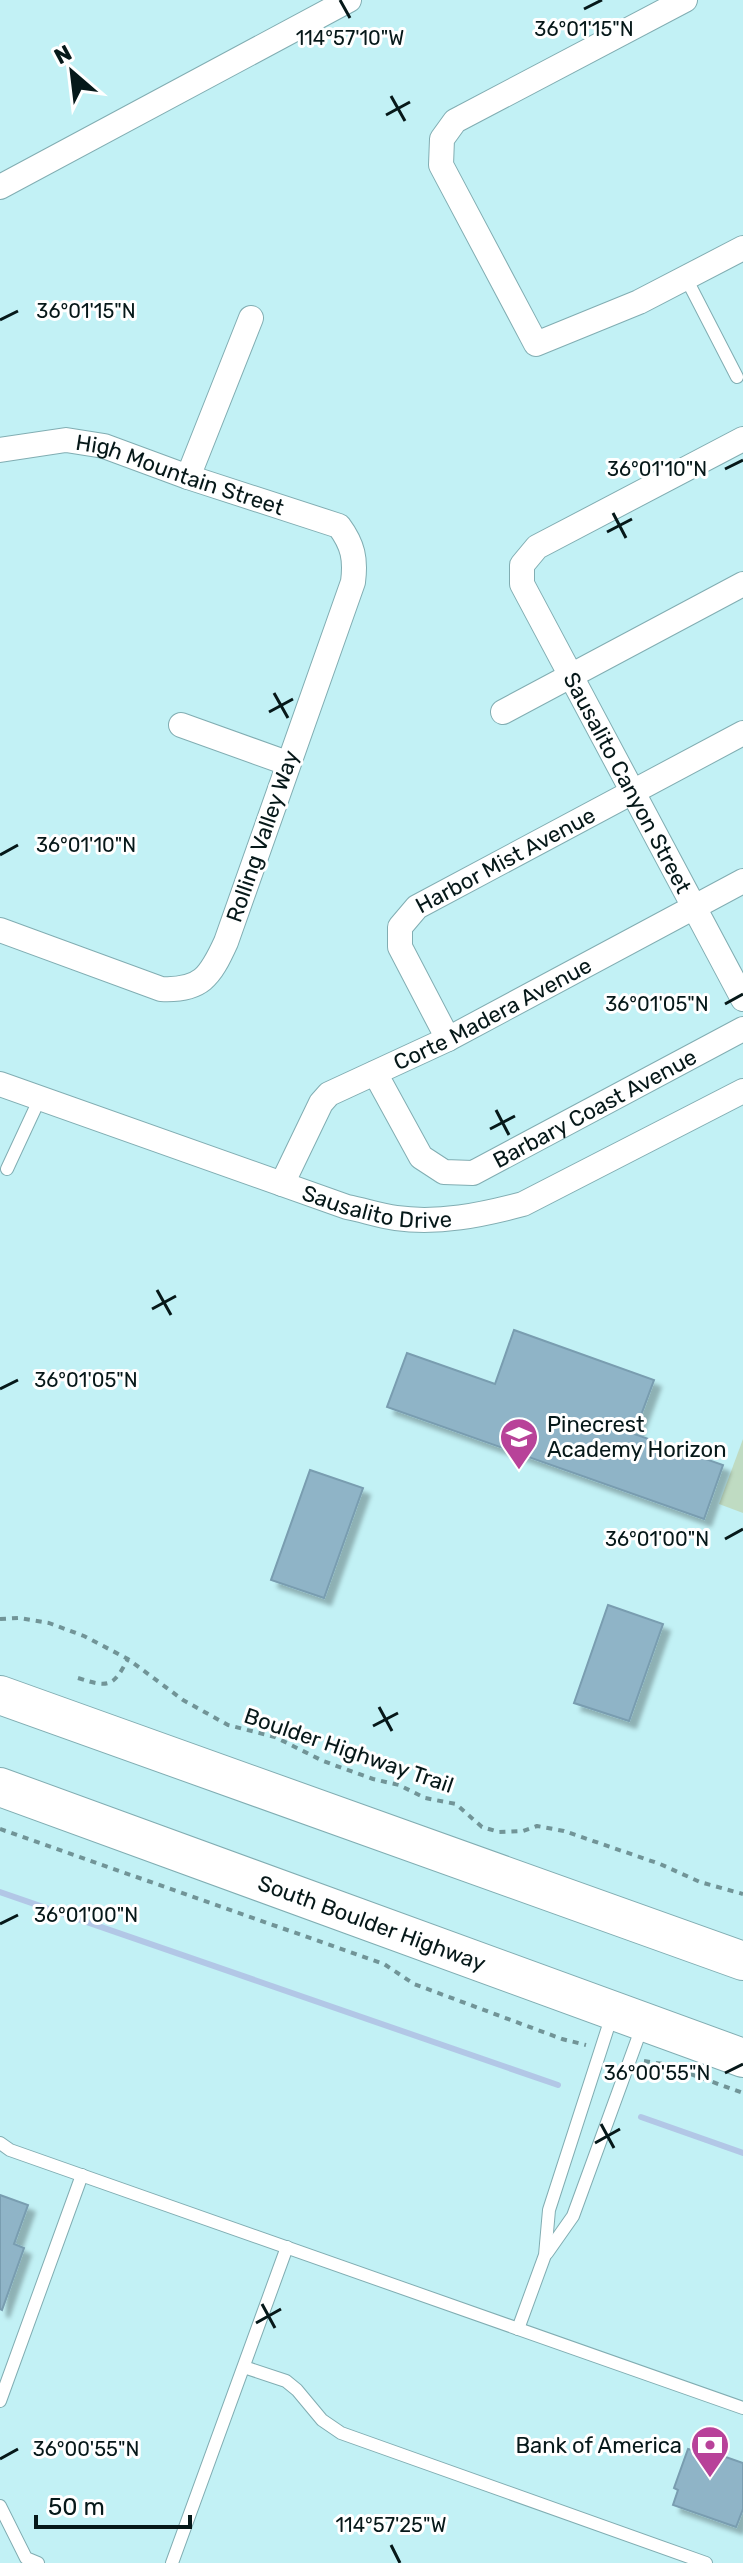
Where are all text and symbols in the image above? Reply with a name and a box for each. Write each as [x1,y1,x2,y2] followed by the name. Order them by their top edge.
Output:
[534,17,634,41] text: 36°01'15"N
[296,26,404,50] text: 114°57'10"W
[32,32,112,112] north arrow
[50,39,76,70] text: N
[36,299,136,323] text: 36°01'15"N
[74,429,288,521] street label: High Mountain Street
[607,457,707,481] text: 36°01'10"N
[557,668,697,898] street label: Sausalito Canyon Street
[220,747,305,926] street label: Rolling Valley Way
[411,801,600,919] street label: Harbor Mist Avenue
[36,833,136,857] text: 36°01'10"N
[389,952,596,1076] street label: Corte Madera Avenue
[605,992,709,1016] text: 36°01'05"N
[488,1043,701,1174] street label: Barbary Coast Avenue
[298,1179,453,1234] street label: Sausalito Drive
[34,1368,138,1392] text: 36°01'05"N
[547,1411,727,1463] place label: Pinecrest Academy Horizon
[498,1416,540,1471] school or university icon: Pinecrest Academy Horizon
[605,1527,709,1551] text: 36°01'00"N
[241,1702,457,1799] street label: Boulder Highway Trail
[254,1869,489,1977] street label: South Boulder Highway
[34,1903,138,1927] text: 36°01'00"N
[604,2061,710,2085] text: 36°00'55"N
[689,2424,731,2479] bank icon: Bank of America
[515,2432,682,2459] place label: Bank of America
[33,2437,139,2461] text: 36°00'55"N
[36,2479,190,2529] scale bar
[48,2493,105,2521] text: 50 m
[336,2513,446,2537] text: 114°57'25"W

